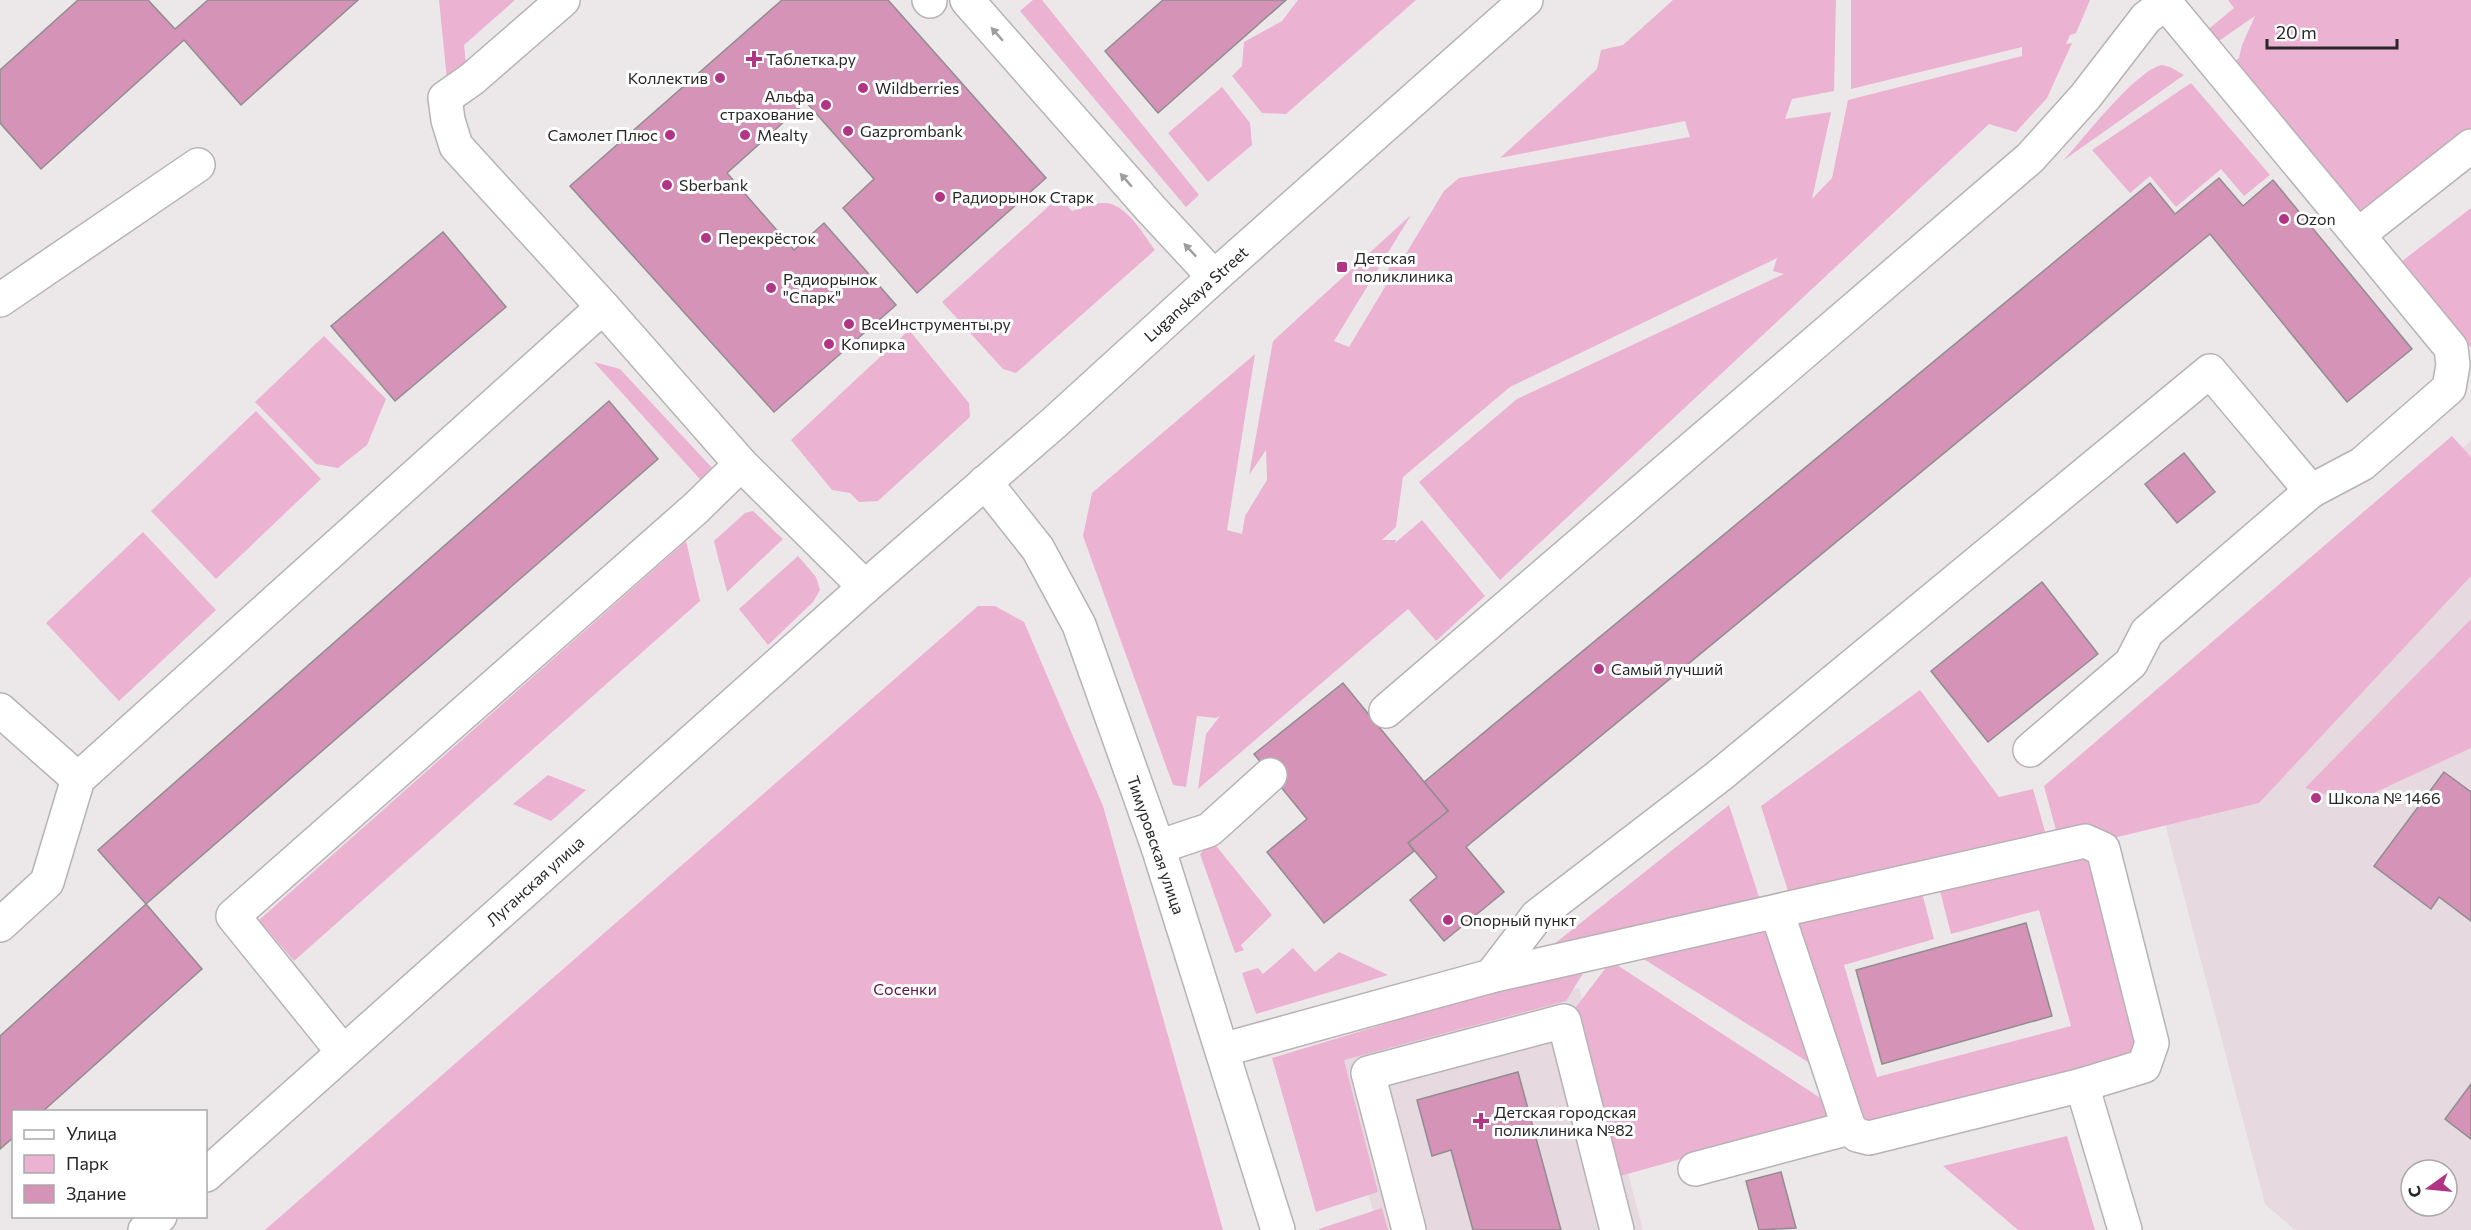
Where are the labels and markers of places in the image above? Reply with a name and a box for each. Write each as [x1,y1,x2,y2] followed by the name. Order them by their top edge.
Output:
[766,49,856,68] place label: Таблетка.ру
[747,52,761,66] marker: Таблетка.ру
[628,68,708,87] place label: Коллектив
[713,71,727,85] marker: Коллектив
[875,78,959,97] place label: Wildberries
[856,81,870,95] marker: Wildberries
[720,86,814,123] place label: Альфа страхование
[819,98,833,112] marker: Альфа страхование
[860,121,963,140] place label: Gazprombank
[841,124,855,138] marker: Gazprombank
[547,125,658,144] place label: Самолет Плюс
[757,125,808,144] place label: Mealty
[663,128,677,142] marker: Самолет Плюс
[738,128,752,142] marker: Mealty
[679,175,749,194] place label: Sberbank
[660,178,674,192] marker: Sberbank
[952,187,1095,206] place label: Радиорынок Старк
[933,190,947,204] marker: Радиорынок Старк
[2296,209,2336,228] place label: Ozon
[2277,212,2291,226] marker: Ozon
[718,228,816,247] place label: Перекрёсток
[699,231,713,245] marker: Перекрёсток
[1354,248,1453,285] place label: Детская поликлиника
[1335,260,1349,274] marker: Детская поликлиника
[783,269,878,306] place label: Радиорынок "Спарк"
[764,281,778,295] marker: Радиорынок "Спарк"
[861,314,1011,333] place label: ВсеИнструменты.ру
[842,317,856,331] marker: ВсеИнструменты.ру
[841,334,905,353] place label: Копирка
[822,337,836,351] marker: Копирка
[1611,659,1723,678] place label: Самый лучший
[1592,662,1606,676] marker: Самый лучший
[2328,788,2441,807] place label: Школа № 1466
[2309,791,2323,805] marker: Школа № 1466
[1460,910,1577,929] place label: Опорный пункт
[1441,913,1455,927] marker: Опорный пункт
[1494,1102,1636,1139] place label: Детская городская поликлиника №82
[1472,1112,1490,1130] marker: Детская городская поликлиника №82

